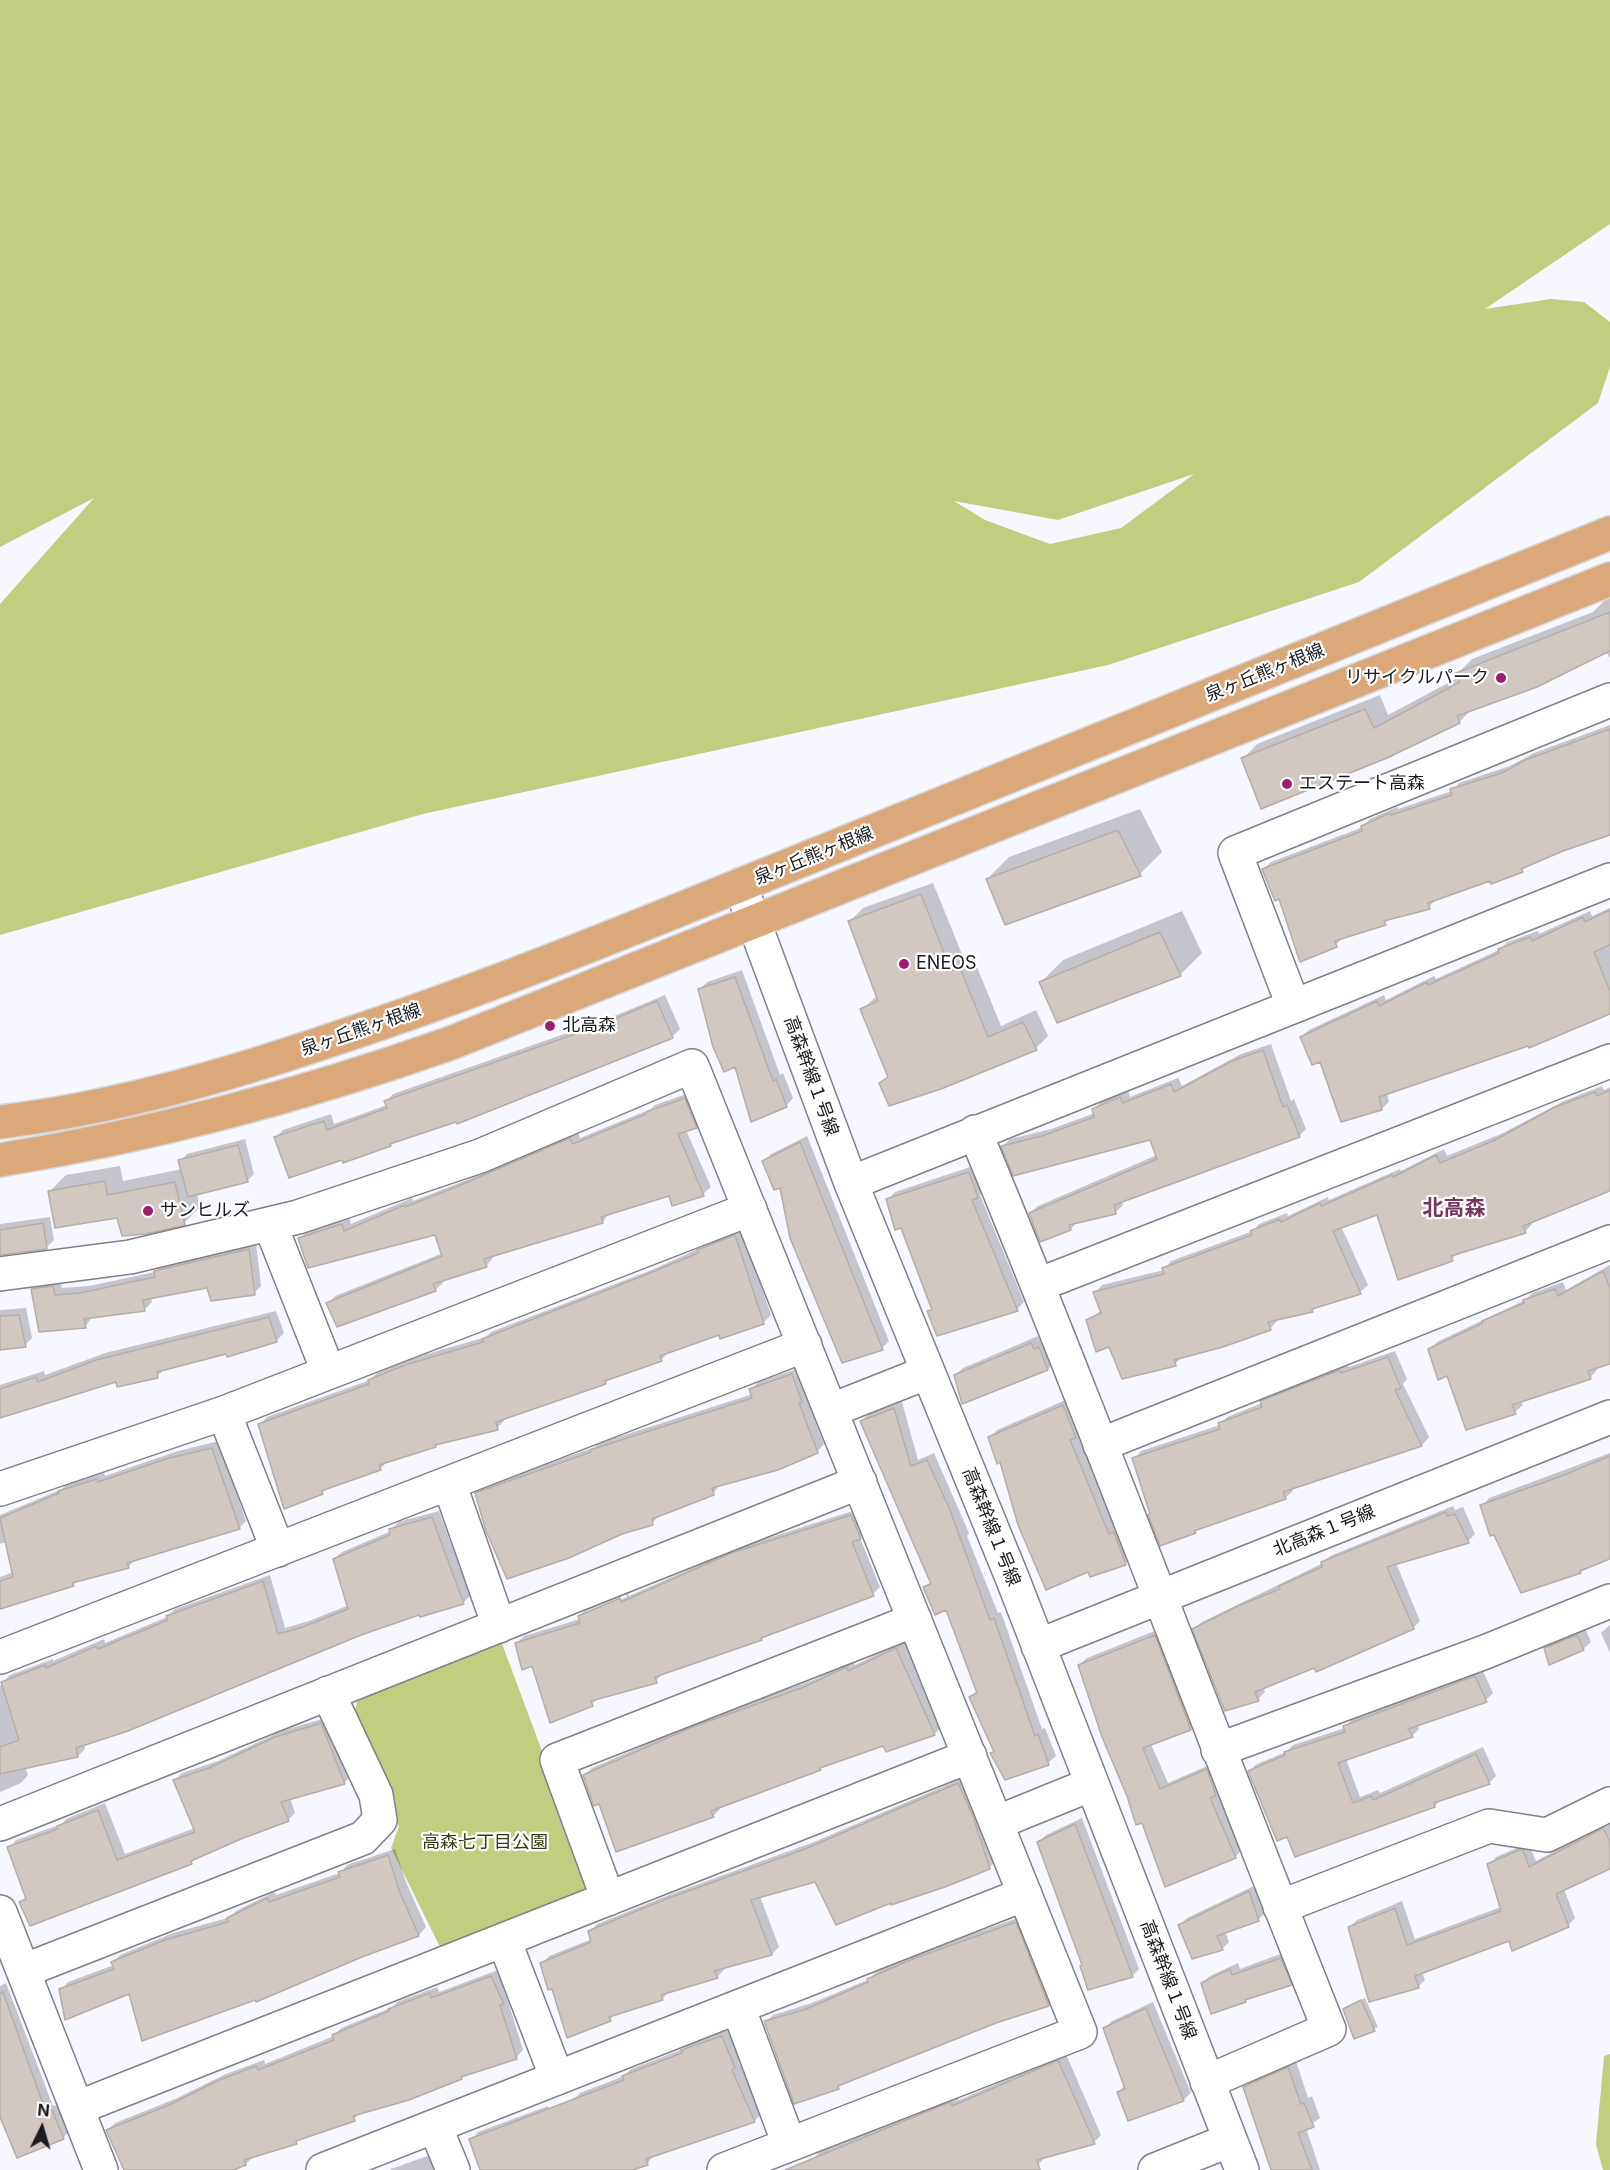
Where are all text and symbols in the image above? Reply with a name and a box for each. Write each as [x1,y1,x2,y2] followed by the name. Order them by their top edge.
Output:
[1203,639,1327,707] street label: 泉ヶ丘熊ヶ根線
[1345,667,1489,689] place label: リサイクルパーク
[1494,671,1508,685] marker: リサイクルパーク
[1299,773,1425,795] place label: エステート高森
[1280,777,1294,791] marker: エステート高森
[752,822,876,890] street label: 泉ヶ丘熊ヶ根線
[916,953,977,975] place label: ENEOS
[897,957,911,971] marker: ENEOS
[298,999,424,1061] street label: 泉ヶ丘熊ヶ根線
[779,1013,843,1139] street label: 高森幹線１号線
[562,1015,616,1037] place label: 北高森
[543,1019,557,1033] marker: 北高森
[1423,1196,1485,1222] district label: 北高森
[160,1200,250,1222] place label: サンヒルズ
[141,1204,155,1218] marker: サンヒルズ
[957,1465,1025,1589] street label: 高森幹線１号線
[1270,1501,1378,1561] street label: 北高森１号線
[422,1832,548,1854] park label: 高森七丁目公園
[1135,1917,1201,2043] street label: 高森幹線１号線
[12,2098,72,2158] north arrow
[37,2100,51,2121] text: N

